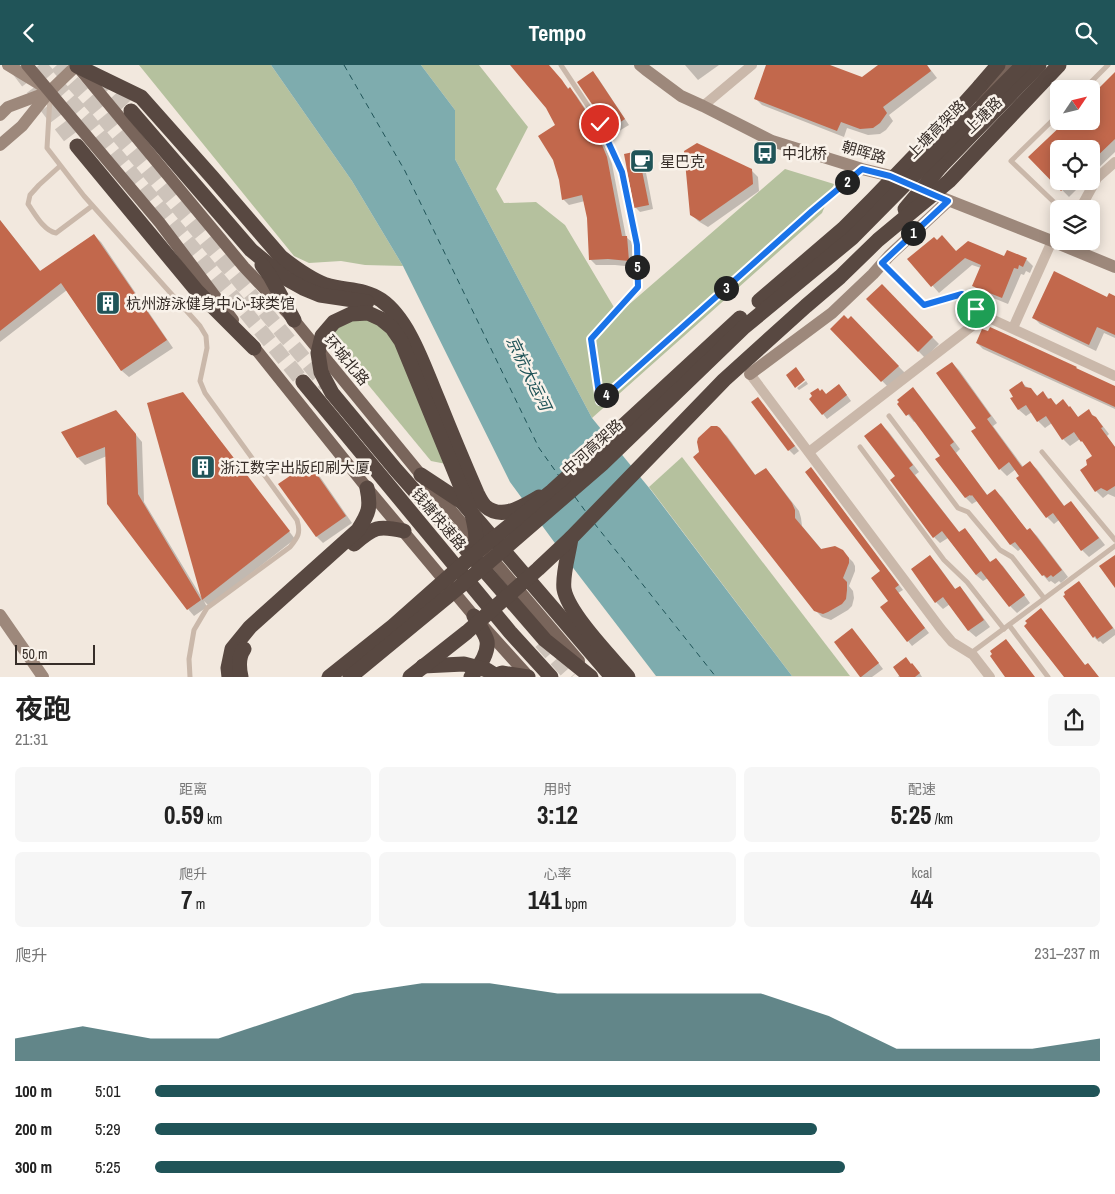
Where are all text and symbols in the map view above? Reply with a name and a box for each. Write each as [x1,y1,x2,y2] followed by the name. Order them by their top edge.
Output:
[529,18,586,48] text: Tempo
[15,19,43,47] icon: back
[1072,19,1100,47] icon: search
[1050,80,1100,130] north arrow
[1050,80,1100,250] map controls
[960,92,1006,138] street label: 上塘路
[902,95,970,163] street label: 上塘高架路
[579,103,621,145] pin
[586,110,614,138] icon: check
[839,136,889,168] street label: 朝晖路
[752,140,778,166] bus stop icon: 中北桥
[1050,140,1100,190] button: locate
[782,143,827,164] place label: 中北桥
[629,148,655,174] cafe icon: 星巴克
[660,151,705,172] place label: 星巴克
[834,169,860,195] pin: 2
[844,173,851,191] text: 2
[1050,200,1100,250] button: layers
[900,221,926,245] pin: 1
[910,224,917,242] text: 1
[624,255,650,279] pin: 5
[634,258,641,276] text: 5
[714,275,738,301] pin: 3
[723,279,730,297] text: 3
[955,288,997,330] pin
[95,290,121,316] building icon: 杭州游泳健身中心-球类馆
[126,293,295,314] place label: 杭州游泳健身中心-球类馆
[962,295,990,323] icon: arrive
[320,330,374,390] street label: 环城北路
[502,332,558,416] water label: 京杭大运河
[594,383,618,407] pin: 4
[603,386,610,404] text: 4
[557,414,627,480] street label: 中河高架路
[190,454,216,480] building icon: 浙江数字出版印刷大厦
[220,457,370,478] place label: 浙江数字出版印刷大厦
[407,484,471,554] street label: 钱塘快速路
[15,641,95,665] scale bar
[22,645,48,663] text: 50 m
[15,690,71,728] text: 夜跑
[1048,694,1100,746] button: share
[15,728,48,750] text: 21:31
[179,780,207,798] text: 距离
[543,780,571,798] text: 用时
[908,780,936,798] text: 配速
[164,798,204,832] text: 0.59
[537,798,578,832] text: 3:12
[890,798,932,832] text: 5:25
[204,810,222,828] text: km
[932,810,953,828] text: /km
[912,864,932,882] text: kcal
[179,865,207,883] text: 爬升
[543,865,571,883] text: 心率
[910,882,933,916] text: 44
[181,883,192,917] text: 7
[528,883,562,917] text: 141
[192,895,205,913] text: m
[562,895,587,913] text: bpm
[1034,942,1100,964] text: 231–237 m
[15,944,47,966] text: 爬升
[15,1080,52,1102] text: 100 m
[95,1080,121,1102] text: 5:01
[15,1118,52,1140] text: 200 m
[95,1118,121,1140] text: 5:29
[15,1156,52,1178] text: 300 m
[95,1156,121,1178] text: 5:25

